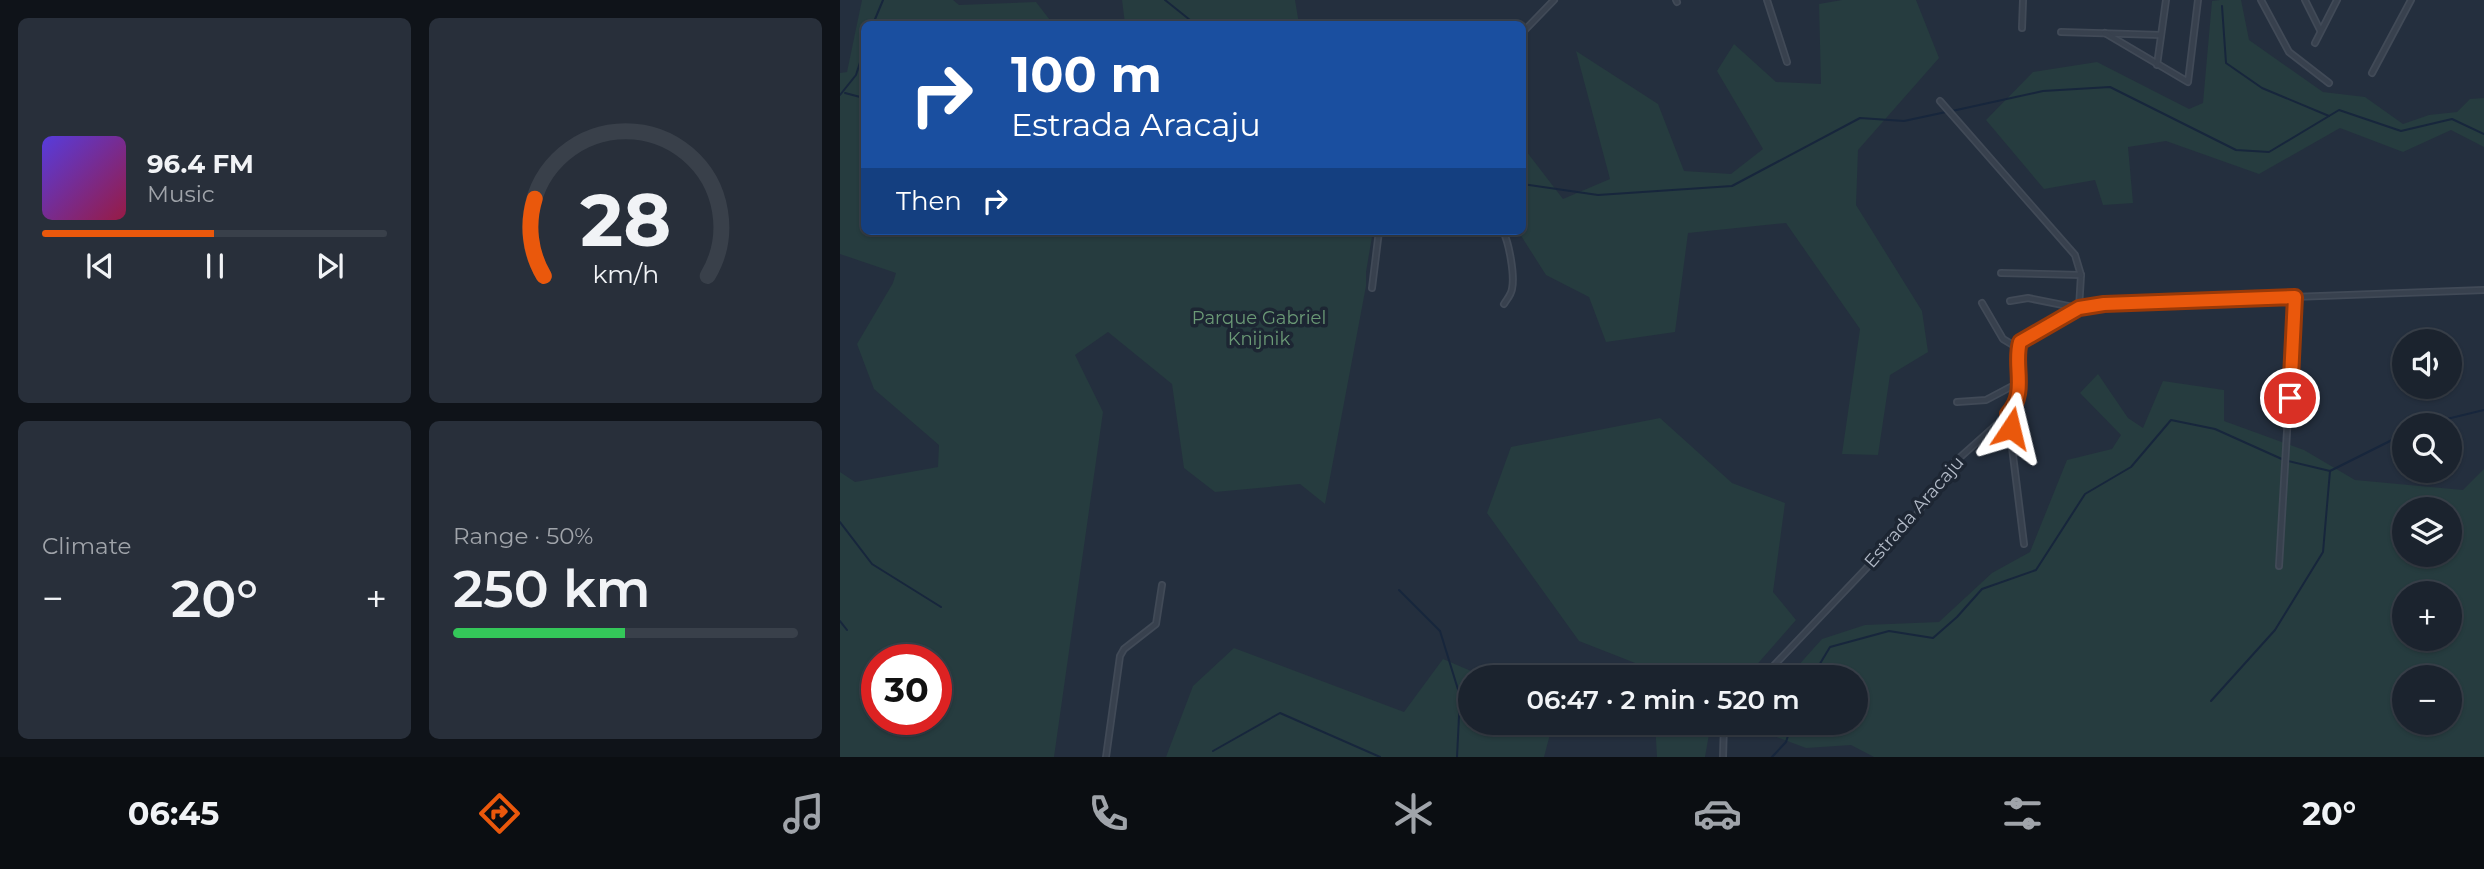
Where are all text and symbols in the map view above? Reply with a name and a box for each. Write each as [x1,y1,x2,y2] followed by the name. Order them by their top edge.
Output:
[1011,45,1162,104] text: 100 m
[896,49,987,140] icon: right
[1011,105,1261,144] text: Estrada Aracaju
[147,148,254,180] text: 96.4 FM
[580,177,671,265] text: 28
[147,180,215,208] text: Music
[976,182,1014,220] icon: right
[896,185,962,217] text: Then
[81,247,119,285] icon: previous
[196,247,234,285] icon: pause
[311,247,349,285] icon: next
[592,259,659,289] text: km/h
[1192,307,1326,350] park label: Parque Gabriel Knijnik
[2392,329,2462,735] map controls
[2392,329,2462,399] button: sound
[2260,368,2320,428] pin
[2271,379,2309,417] icon: arrive
[1974,391,2048,465] position arrow
[2392,413,2462,483] button: search
[1860,452,1968,572] street label: Estrada Aracaju
[2392,497,2462,567] button: layers
[453,522,593,550] text: Range · 50%
[42,532,131,560] text: Climate
[453,557,651,620] text: 250 km
[171,567,258,630] text: 20°
[42,575,64,622] text: −
[365,575,387,622] text: +
[2392,581,2462,651] button: +
[861,644,952,735] speed limit sign: 30
[2392,665,2462,735] button: −
[1526,684,1800,716] text: 06:47 · 2 min · 520 m
[475,789,524,838] icon: directions
[779,789,828,838] icon: music
[1084,789,1133,838] icon: phone
[1389,789,1438,838] icon: climate
[1693,789,1742,838] icon: car
[1998,789,2047,838] icon: filters
[128,794,219,833] text: 06:45
[2302,794,2356,833] text: 20°

